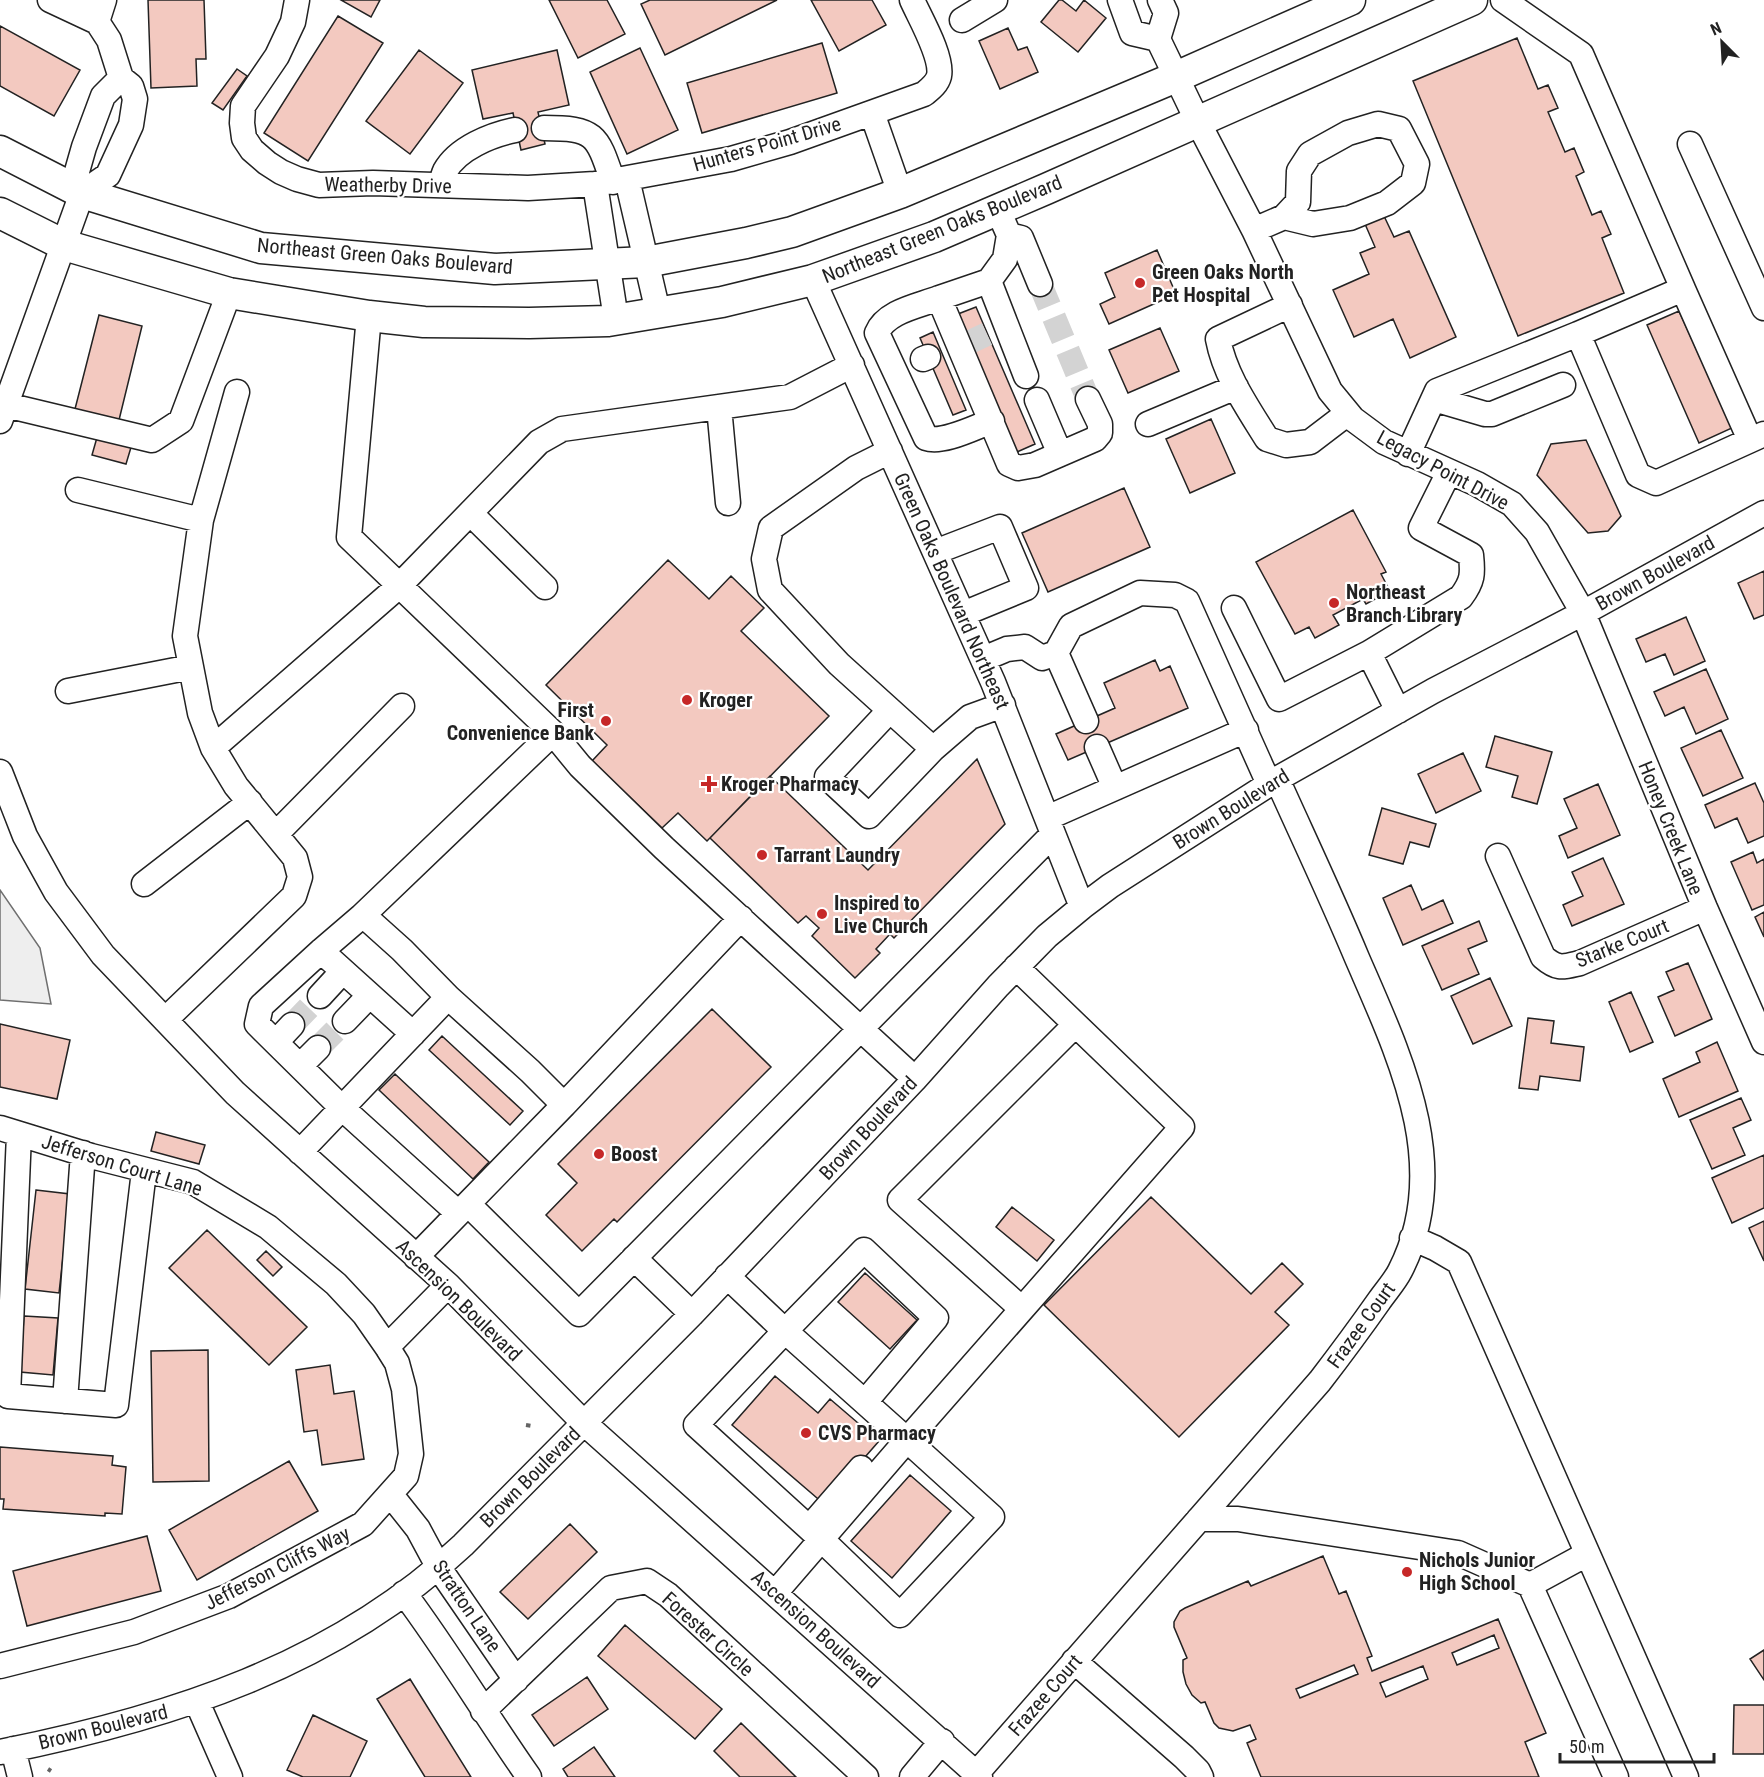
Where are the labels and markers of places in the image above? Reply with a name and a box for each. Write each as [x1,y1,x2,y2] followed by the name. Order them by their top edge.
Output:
[1152,260,1294,307] place label: Green Oaks North Pet Hospital
[1133,276,1147,290] marker: Green Oaks North Pet Hospital
[1346,580,1463,627] place label: Northeast Branch Library
[1327,596,1341,610] marker: Northeast Branch Library
[699,688,753,712] place label: Kroger
[680,693,694,707] marker: Kroger
[447,698,594,745] place label: First Convenience Bank
[599,714,613,728] marker: First Convenience Bank
[721,772,859,796] place label: Kroger Pharmacy
[702,777,716,791] marker: Kroger Pharmacy
[774,843,900,867] place label: Tarrant Laundry
[755,848,769,862] marker: Tarrant Laundry
[834,891,928,938] place label: Inspired to Live Church
[815,907,829,921] marker: Inspired to Live Church
[611,1142,657,1166] place label: Boost
[592,1147,606,1161] marker: Boost
[818,1421,936,1445] place label: CVS Pharmacy
[799,1426,813,1440] marker: CVS Pharmacy
[1419,1548,1535,1595] place label: Nichols Junior High School
[1400,1565,1414,1579] marker: Nichols Junior High School

